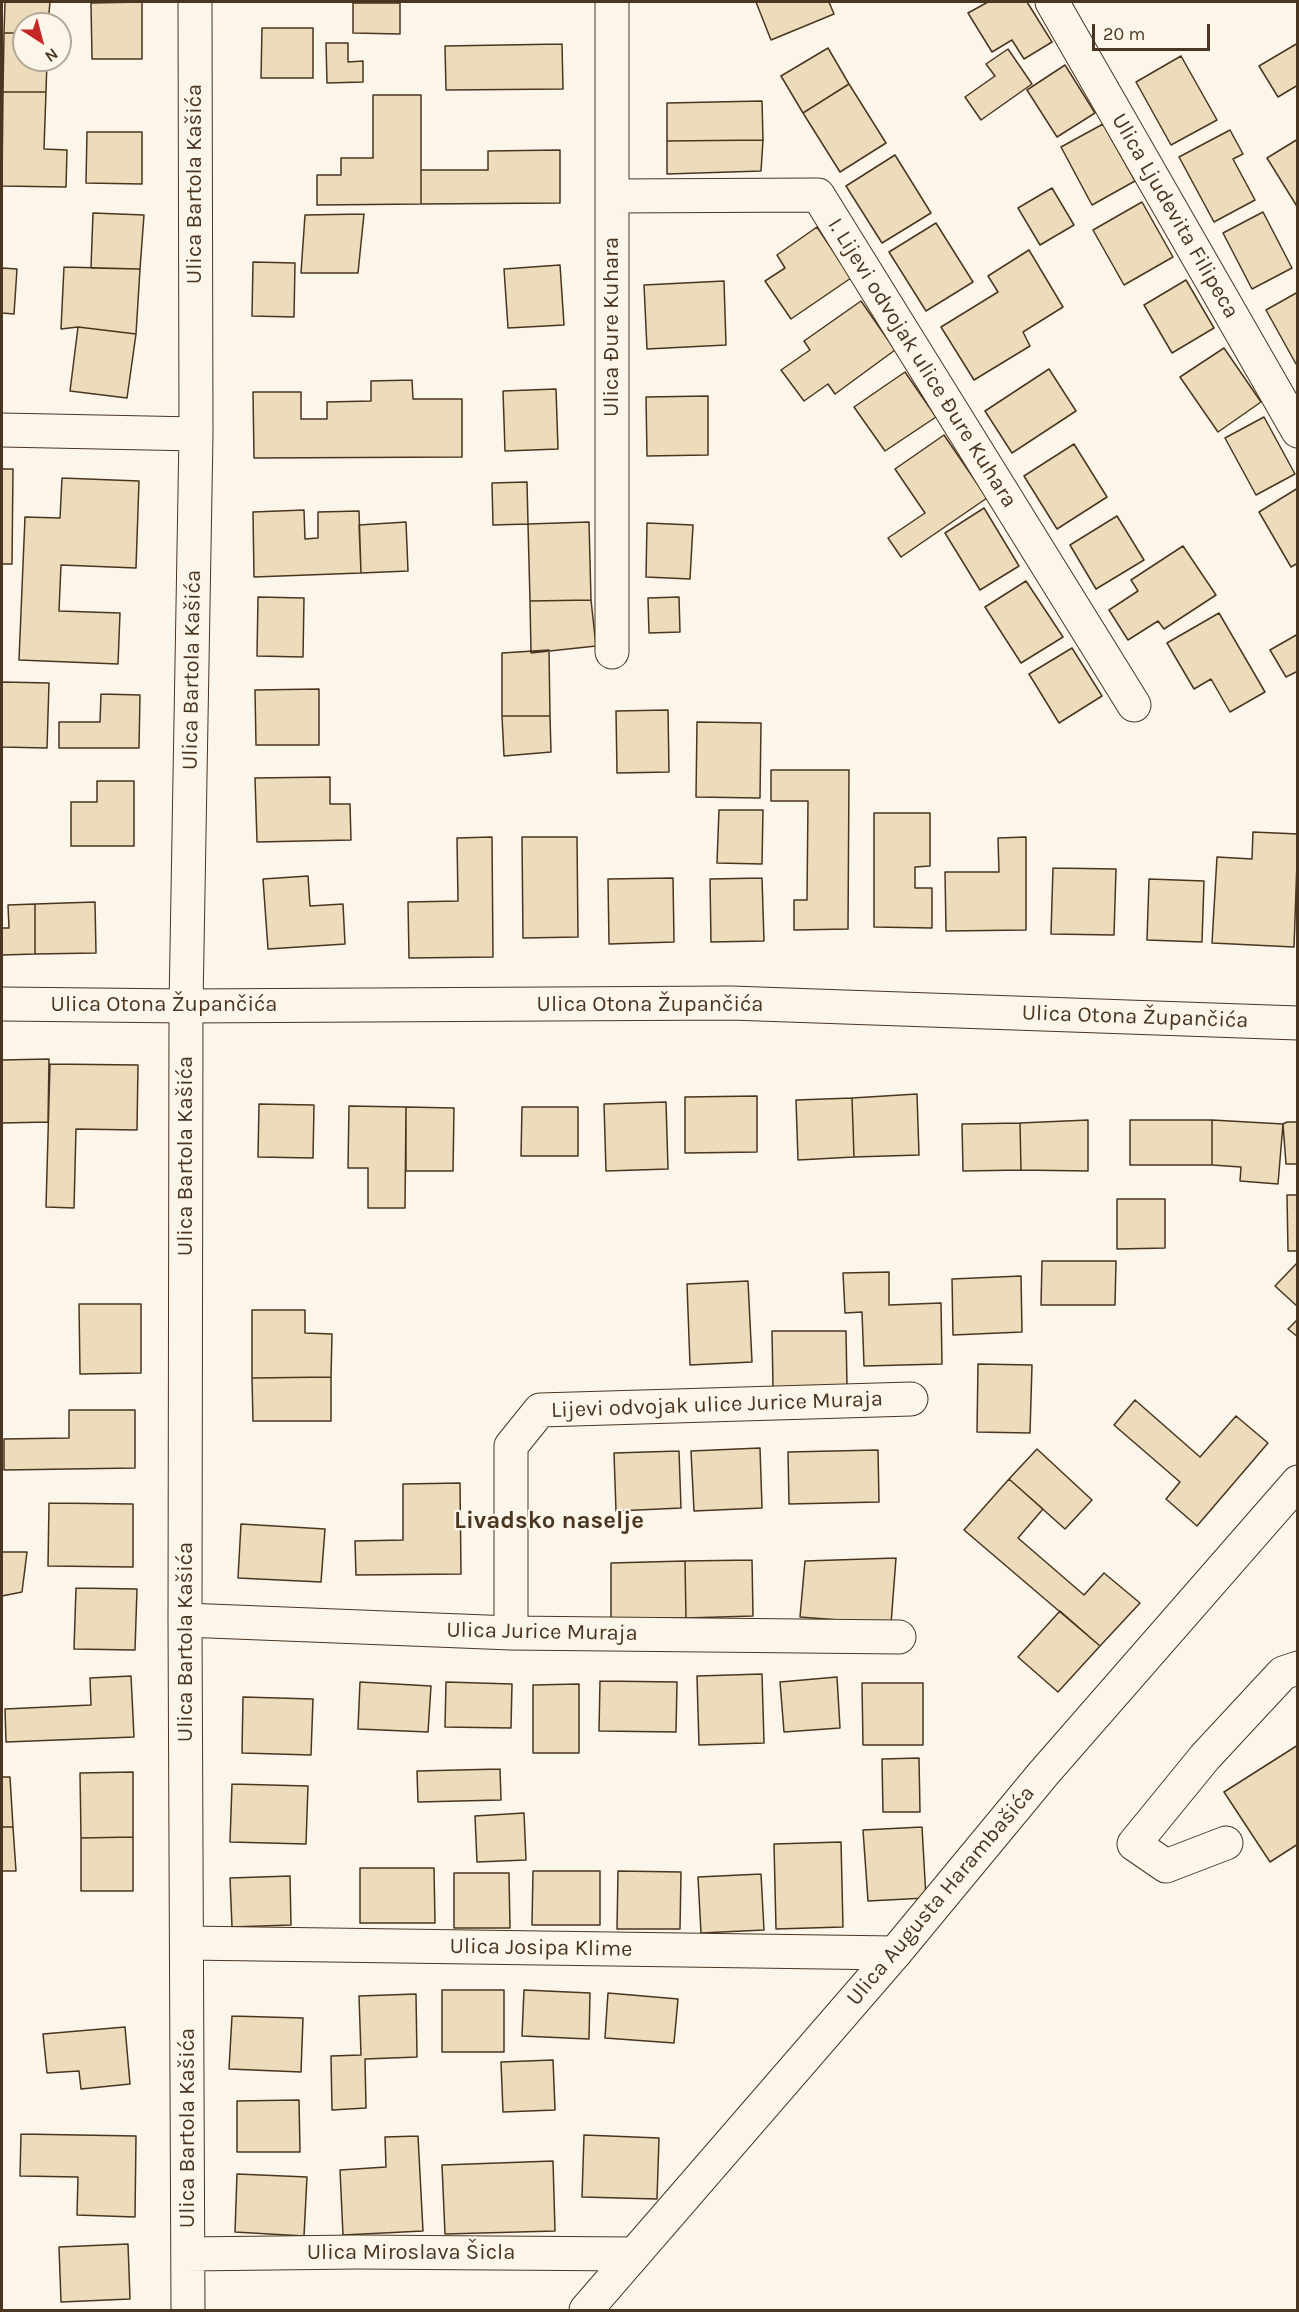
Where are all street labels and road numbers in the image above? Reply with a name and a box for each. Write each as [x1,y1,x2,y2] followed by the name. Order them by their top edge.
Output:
[182,84,208,284] street label: Ulica Bartola Kašića
[1106,109,1244,323] street label: Ulica Ljudevita Filipeca
[822,213,1022,513] street label: I. Lijevi odvojak ulice Đure Kuhara
[599,237,625,417] street label: Ulica Đure Kuhara
[177,570,207,770] street label: Ulica Bartola Kašića
[51,992,277,1018] street label: Ulica Otona Župančića
[537,992,763,1018] street label: Ulica Otona Župančića
[1021,1000,1249,1034] street label: Ulica Otona Župančića
[173,1056,199,1256] street label: Ulica Bartola Kašića
[551,1386,883,1424] street label: Lijevi odvojak ulice Jurice Muraja
[173,1542,199,1742] street label: Ulica Bartola Kašića
[446,1617,638,1647] street label: Ulica Jurice Muraja
[841,1781,1041,2011] street label: Ulica Augusta Harambašića
[449,1933,633,1963] street label: Ulica Josipa Klime
[175,2028,201,2228] street label: Ulica Bartola Kašića
[307,2240,515,2266] street label: Ulica Miroslava Šicla

